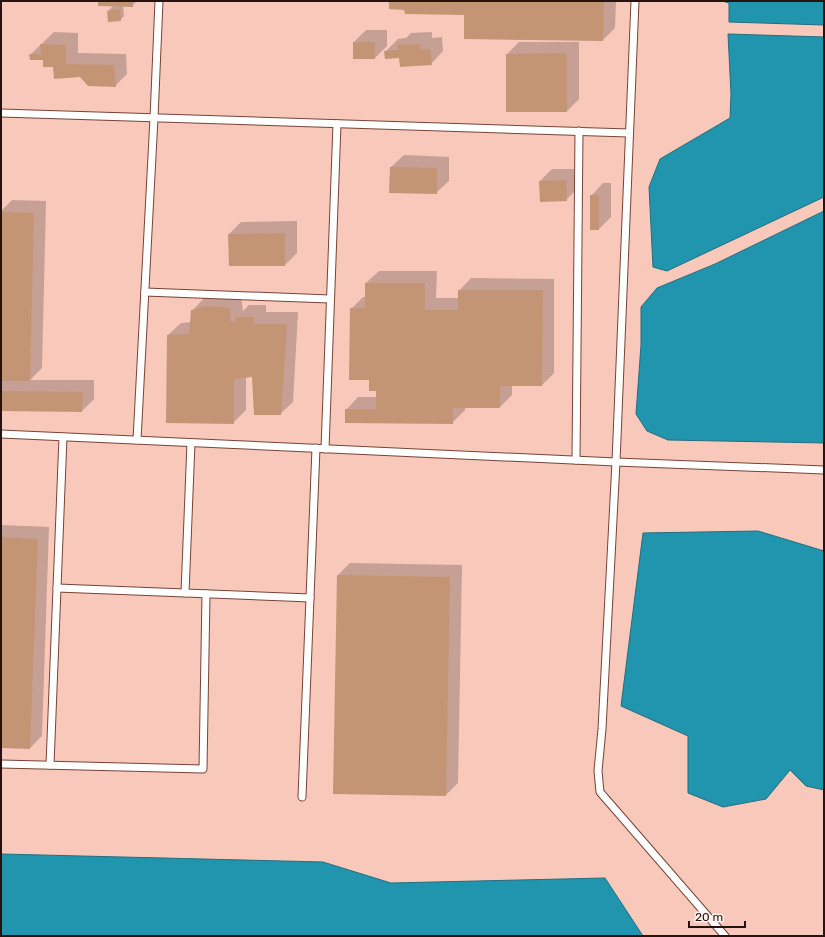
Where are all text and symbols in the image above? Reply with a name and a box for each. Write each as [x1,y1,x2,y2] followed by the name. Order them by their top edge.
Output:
[689,903,745,929] scale bar
[695,910,723,924] text: 20 m

